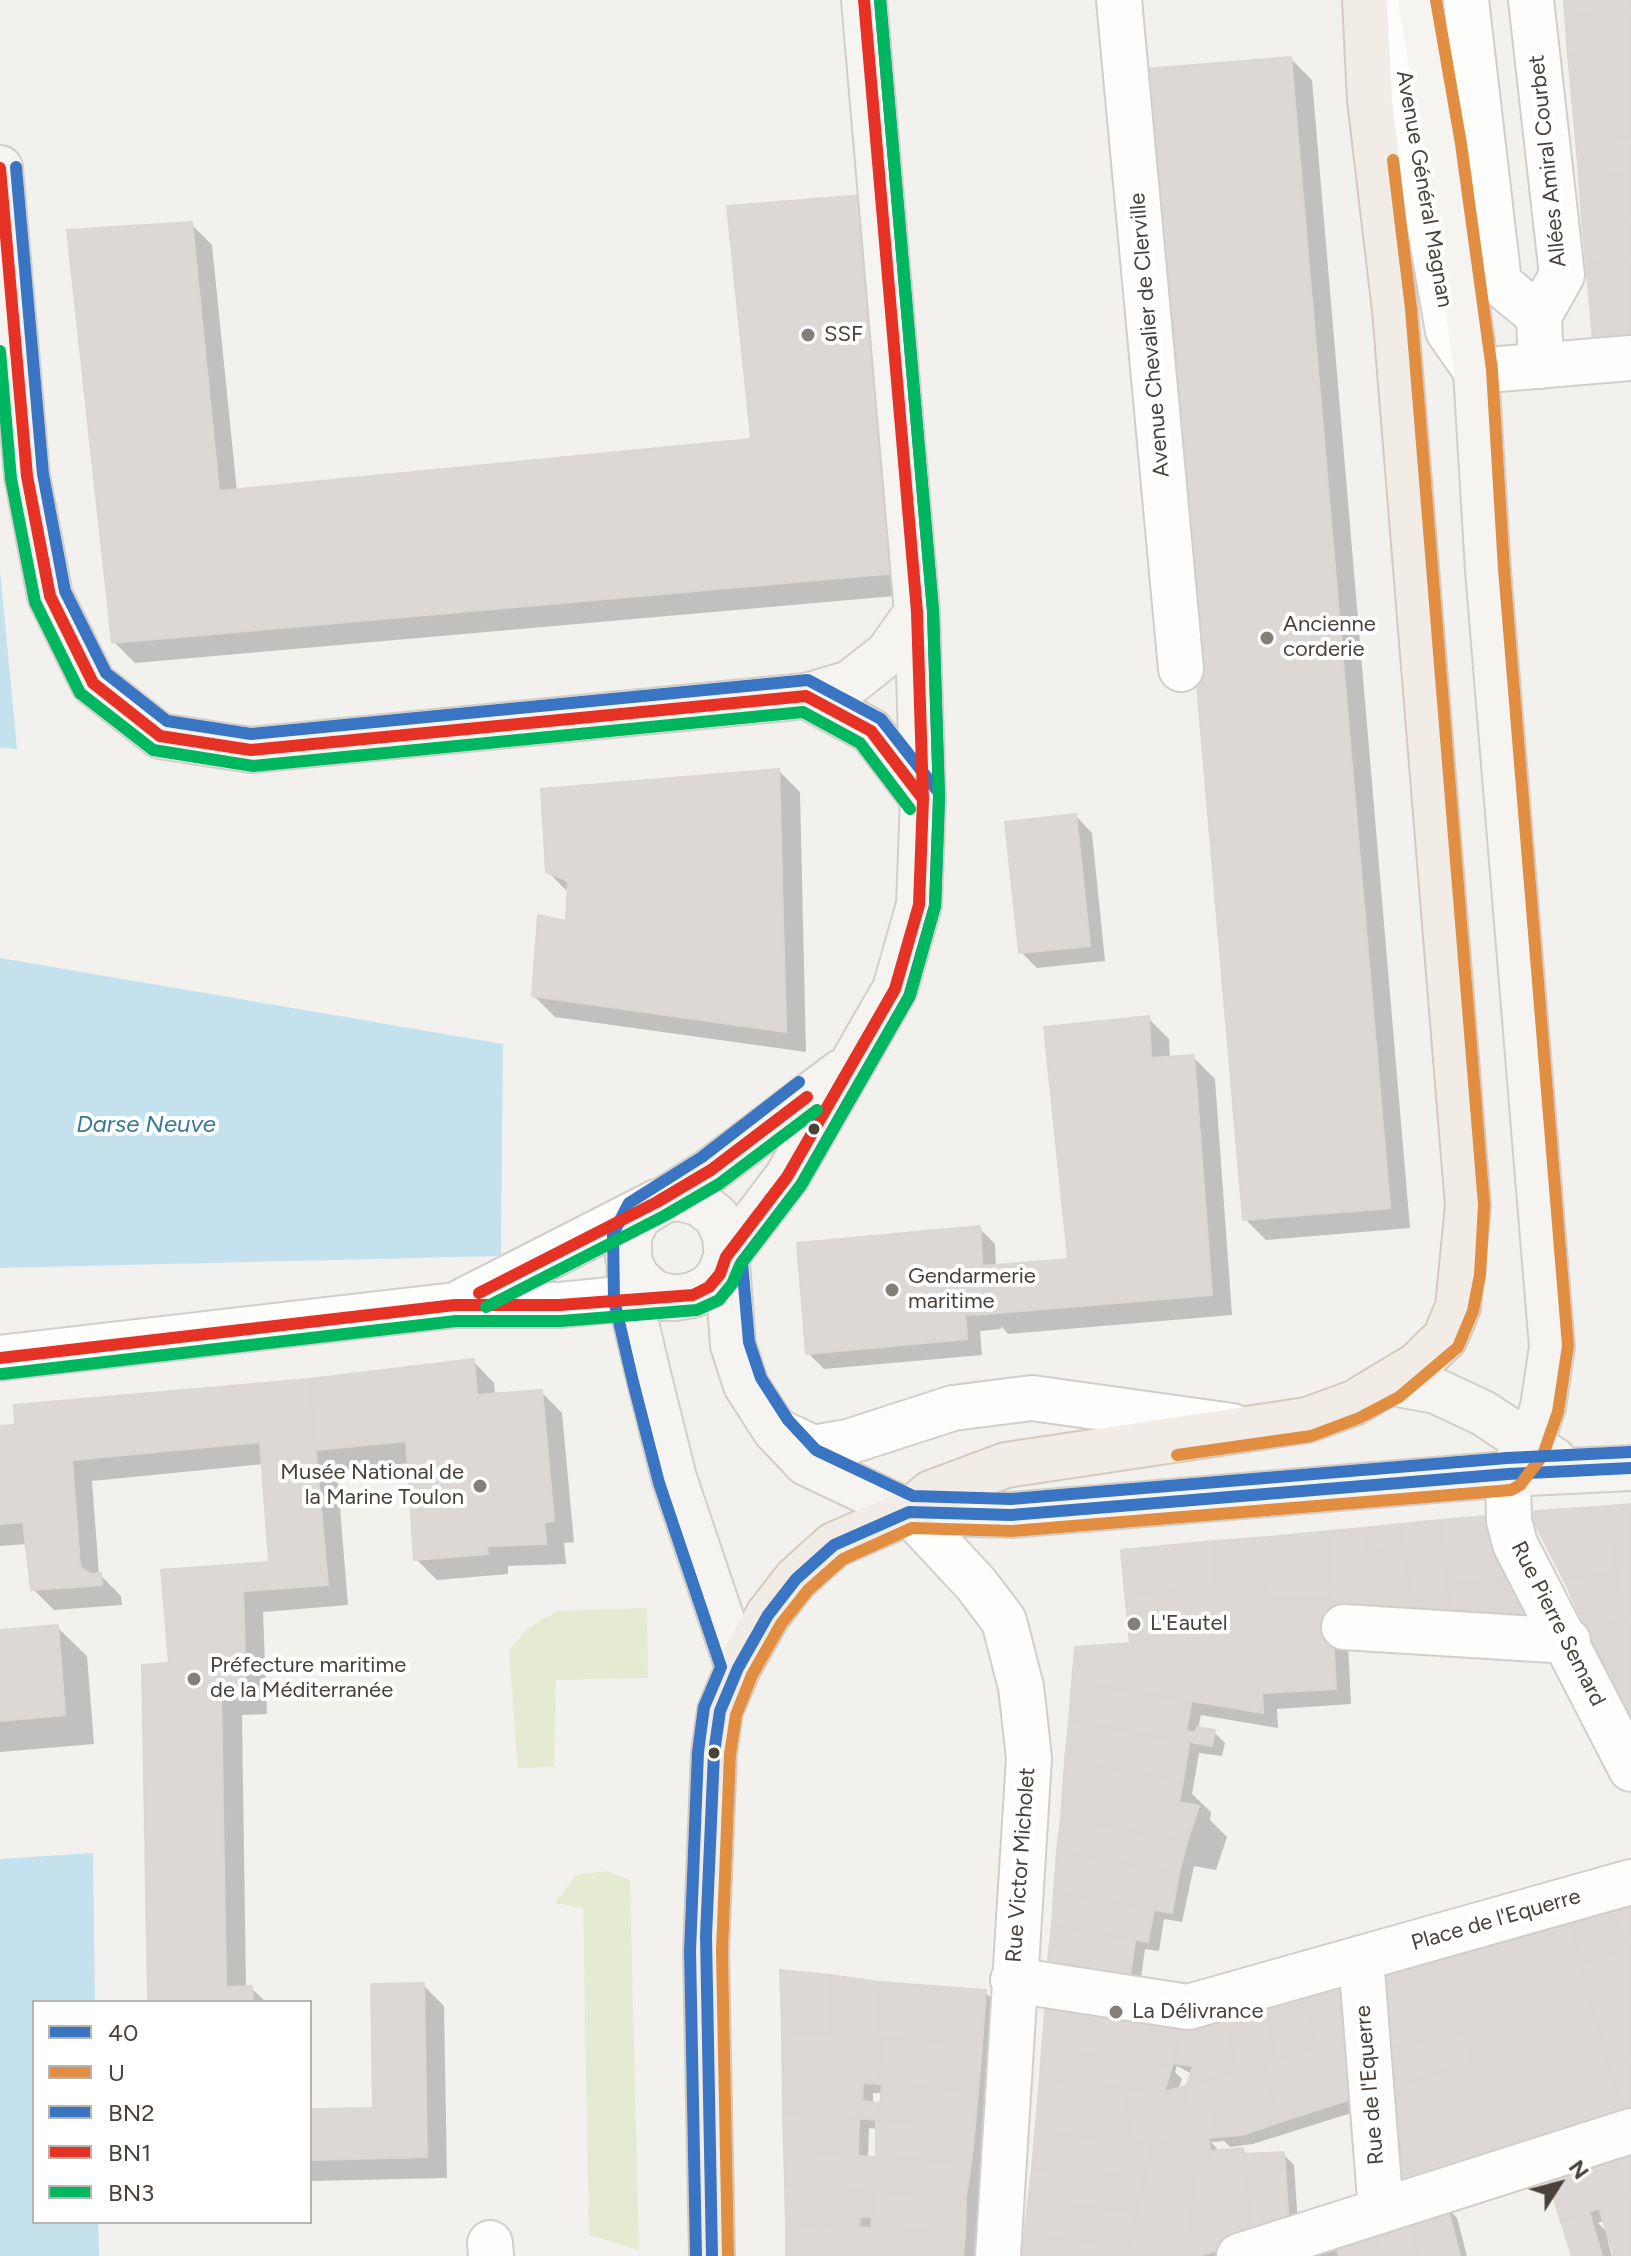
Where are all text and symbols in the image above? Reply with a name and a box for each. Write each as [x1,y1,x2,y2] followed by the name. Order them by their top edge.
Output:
[1524,53,1572,269] street label: Allées Amiral Courbet
[1390,68,1458,310] street label: Avenue Général Magnan
[1124,192,1176,478] street label: Avenue Chevalier de Clerville
[824,322,863,348] place label: SSF
[799,326,817,344] marker: SSF
[1283,612,1376,664] place label: Ancienne corderie
[1258,629,1276,647] marker: Ancienne corderie
[76,1111,216,1139] water label: Darse Neuve
[806,1121,822,1137] unlabelled marker
[908,1264,1036,1316] place label: Gendarmerie maritime
[883,1281,901,1299] marker: Gendarmerie maritime
[280,1460,464,1512] place label: Musée National de la Marine Toulon
[471,1477,489,1495] marker: Musée National de la Marine Toulon
[1505,1537,1611,1711] street label: Rue Pierre Semard
[1150,1611,1227,1637] place label: L'Eautel
[1125,1615,1143,1633] marker: L'Eautel
[210,1653,406,1704] place label: Préfecture maritime de la Méditerranée
[185,1670,203,1688] marker: Préfecture maritime de la Méditerranée
[706,1745,722,1761] unlabelled marker
[1001,1767,1041,1963] street label: Rue Victor Micholet
[1408,1883,1584,1957] street label: Place de l'Equerre
[1132,1999,1263,2025] place label: La Délivrance
[32,2000,312,2224] legend
[1107,2003,1125,2021] marker: La Délivrance
[1350,2004,1390,2166] street label: Rue de l'Equerre
[108,2018,138,2047] text: 40
[108,2058,125,2087] text: U
[108,2098,155,2127] text: BN2
[108,2138,151,2167] text: BN1
[1519,2144,1599,2224] north arrow
[1563,2155,1595,2184] text: N
[108,2178,154,2207] text: BN3

